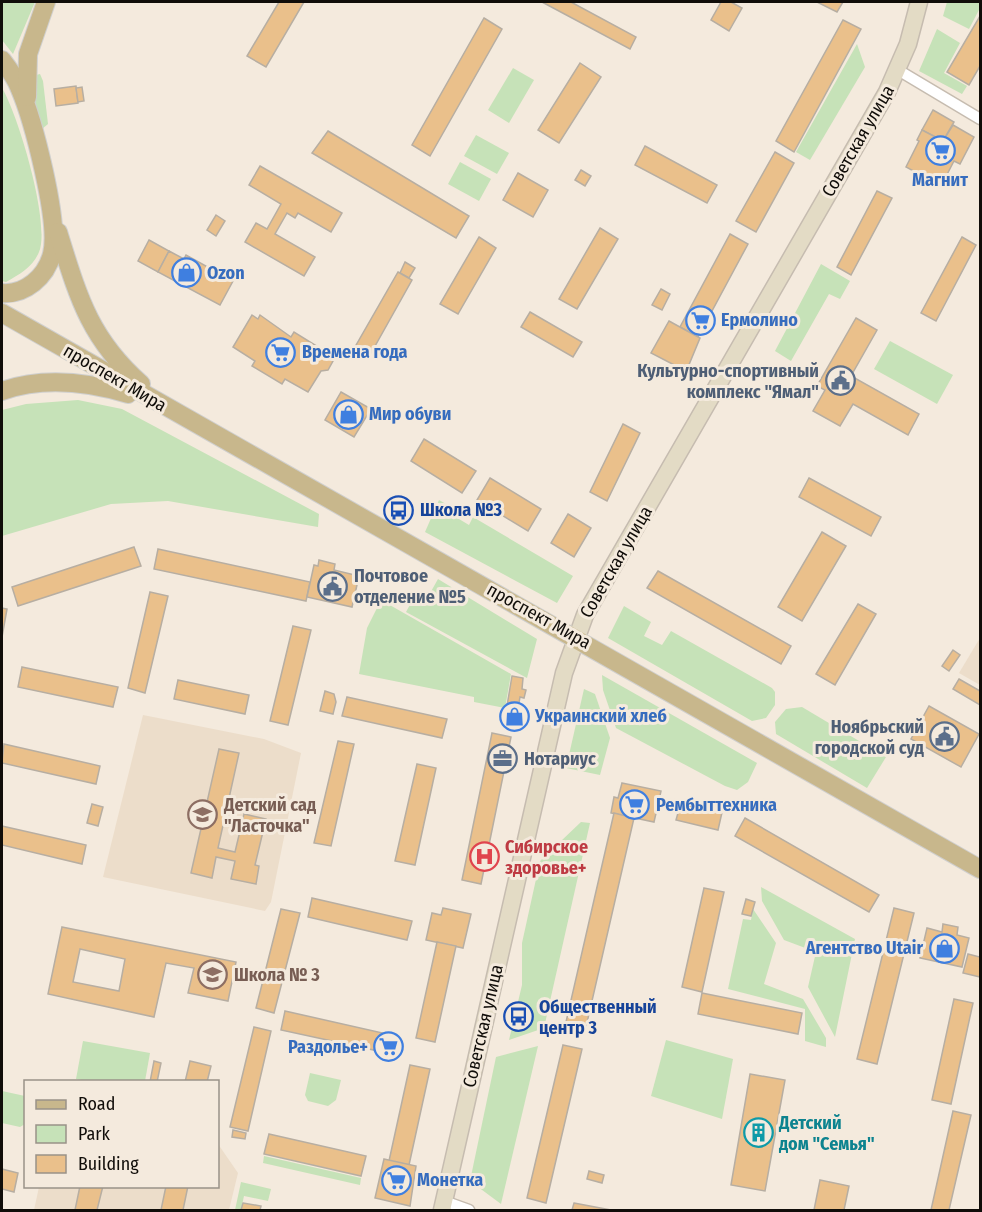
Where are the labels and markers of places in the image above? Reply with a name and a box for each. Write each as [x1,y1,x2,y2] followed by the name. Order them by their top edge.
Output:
[924,135,956,167] supermarket icon: Магнит
[912,169,968,191] place label: Магнит
[170,257,202,289] shop icon: Ozon
[207,262,245,284] place label: Ozon
[684,304,716,336] supermarket icon: Ермолино
[721,309,798,331] place label: Ермолино
[265,336,297,368] supermarket icon: Времена года
[302,341,408,363] place label: Времена года
[637,360,819,403] place label: Культурно-спортивный комплекс "Ямал"
[824,365,856,397] public building icon: Культурно-спортивный комплекс "Ямал"
[332,398,364,430] shop icon: Мир обуви
[369,403,451,425] place label: Мир обуви
[383,494,415,526] bus stop icon: Школа №3
[420,499,502,521] place label: Школа №3
[354,565,466,608] place label: Почтовое отделение №5
[317,570,349,602] public building icon: Почтовое отделение №5
[498,700,530,732] shop icon: Украинский хлеб
[534,705,667,727] place label: Украинский хлеб
[815,716,924,759] place label: Ноябрьский городской суд
[929,721,961,753] public building icon: Ноябрьский городской суд
[487,743,519,775] office icon: Нотариус
[524,748,596,770] place label: Нотариус
[619,789,651,821] supermarket icon: Рембыттехника
[223,794,316,837] place label: Детский сад "Ласточка"
[656,794,777,816] place label: Рембыттехника
[187,799,219,831] school or university icon: Детский сад "Ласточка"
[505,836,588,879] place label: Сибирское здоровье+
[468,841,500,873] hospital icon: Сибирское здоровье+
[928,932,960,964] shop icon: Агентство Utair
[805,937,923,959] place label: Агентство Utair
[197,959,229,991] school or university icon: Школа № 3
[234,964,320,986] place label: Школа № 3
[539,996,657,1039] place label: Общественный центр 3
[502,1001,534,1033] bus stop icon: Общественный центр 3
[373,1031,405,1063] supermarket icon: Раздолье+
[288,1036,368,1058] place label: Раздолье+
[778,1112,875,1155] place label: Детский дом "Семья"
[742,1117,774,1149] building icon: Детский дом "Семья"
[380,1164,412,1196] supermarket icon: Монетка
[417,1169,483,1191] place label: Монетка

